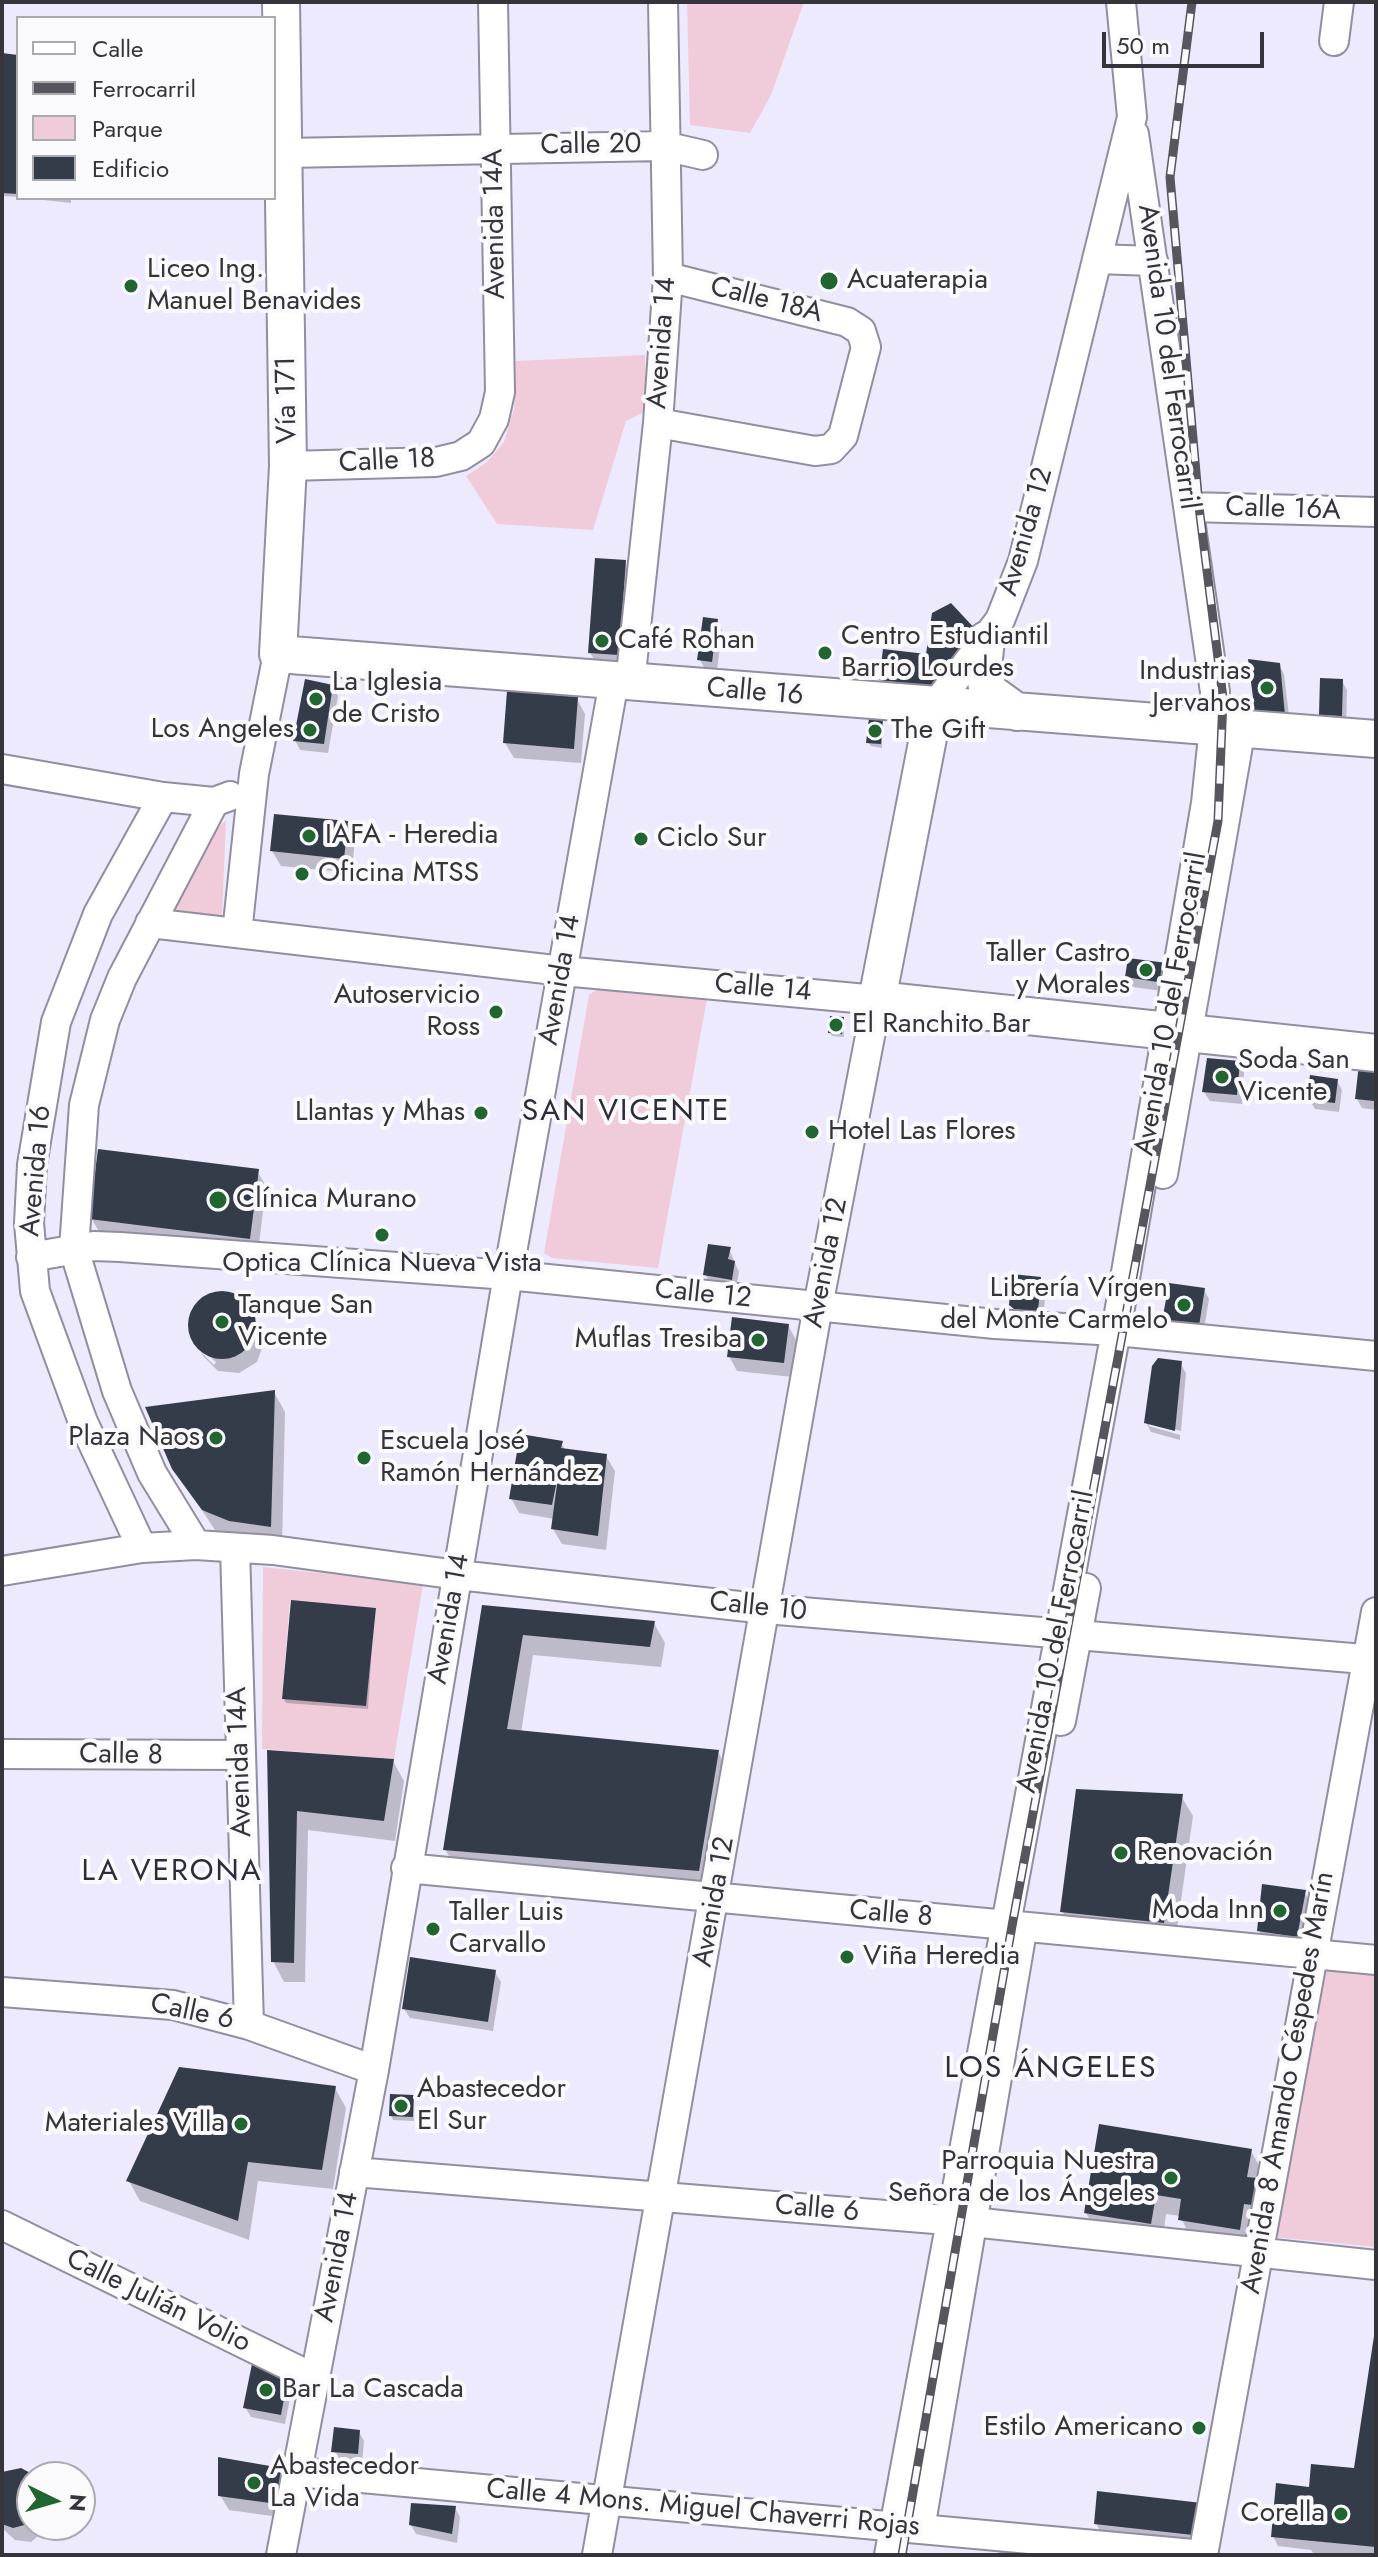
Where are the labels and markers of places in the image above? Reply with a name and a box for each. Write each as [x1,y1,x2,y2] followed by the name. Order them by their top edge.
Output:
[147,253,361,319] place label: Liceo Ing. Manuel Benavides
[847,264,988,298] place label: Acuaterapia
[818,270,840,292] marker: Acuaterapia
[122,277,140,295] marker: Liceo Ing. Manuel Benavides
[841,620,1049,686] place label: Centro Estudiantil Barrio Lourdes
[618,624,755,658] place label: Café Rohan
[593,632,611,650] marker: Café Rohan
[816,644,834,662] marker: Centro Estudiantil Barrio Lourdes
[1139,655,1251,721] place label: Industrias Jervahos
[332,666,442,732] place label: La Iglesia de Cristo
[1258,679,1276,697] marker: Industrias Jervahos
[307,690,325,708] marker: La Iglesia de Cristo
[151,713,294,747] place label: Los Angeles
[891,714,985,748] place label: The Gift
[301,721,319,739] marker: Los Angeles
[866,722,884,740] marker: The Gift
[325,819,498,853] place label: IAFA - Heredia
[657,822,767,856] place label: Ciclo Sur
[300,827,318,845] marker: IAFA - Heredia
[632,830,650,848] marker: Ciclo Sur
[318,857,479,891] place label: Oficina MTSS
[293,865,311,883] marker: Oficina MTSS
[986,937,1130,1003] place label: Taller Castro y Morales
[1137,961,1155,979] marker: Taller Castro y Morales
[334,979,480,1045] place label: Autoservicio Ross
[487,1003,505,1021] marker: Autoservicio Ross
[852,1008,1031,1042] place label: El Ranchito Bar
[827,1016,845,1034] marker: El Ranchito Bar
[1238,1044,1350,1110] place label: Soda San Vicente
[1213,1068,1231,1086] marker: Soda San Vicente
[295,1096,465,1130] place label: Llantas y Mhas
[472,1104,490,1122] marker: Llantas y Mhas
[828,1115,1016,1149] place label: Hotel Las Flores
[803,1123,821,1141] marker: Hotel Las Flores
[236,1183,417,1217] place label: Clínica Murano
[207,1189,229,1211] marker: Clínica Murano
[373,1226,391,1244] marker: Optica Clínica Nueva Vista
[222,1247,542,1281] place label: Optica Clínica Nueva Vista
[940,1272,1168,1338] place label: Librería Vírgen del Monte Carmelo
[238,1289,373,1355] place label: Tanque San Vicente
[1175,1296,1193,1314] marker: Librería Vírgen del Monte Carmelo
[213,1313,231,1331] marker: Tanque San Vicente
[575,1323,742,1357] place label: Muflas Tresiba
[749,1331,767,1349] marker: Muflas Tresiba
[68,1421,200,1455] place label: Plaza Naos
[380,1425,599,1491] place label: Escuela José Ramón Hernández
[207,1429,225,1447] marker: Plaza Naos
[355,1449,373,1467] marker: Escuela José Ramón Hernández
[1137,1836,1273,1870] place label: Renovación
[1112,1844,1130,1862] marker: Renovación
[1152,1894,1264,1928] place label: Moda Inn
[449,1896,563,1962] place label: Taller Luis Carvallo
[1271,1902,1289,1920] marker: Moda Inn
[424,1920,442,1938] marker: Taller Luis Carvallo
[863,1940,1020,1974] place label: Viña Heredia
[838,1948,856,1966] marker: Viña Heredia
[417,2073,566,2139] place label: Abastecedor El Sur
[392,2097,410,2115] marker: Abastecedor El Sur
[45,2107,225,2141] place label: Materiales Villa
[232,2115,250,2133] marker: Materiales Villa
[888,2145,1155,2211] place label: Parroquia Nuestra Señora de los Ángeles
[1162,2169,1180,2187] marker: Parroquia Nuestra Señora de los Ángeles
[282,2373,464,2407] place label: Bar La Cascada
[257,2381,275,2399] marker: Bar La Cascada
[984,2411,1183,2445] place label: Estilo Americano
[1190,2419,1208,2437] marker: Estilo Americano
[270,2450,419,2516] place label: Abastecedor La Vida
[245,2474,263,2492] marker: Abastecedor La Vida
[1241,2497,1325,2531] place label: Corella
[1332,2505,1350,2523] marker: Corella

